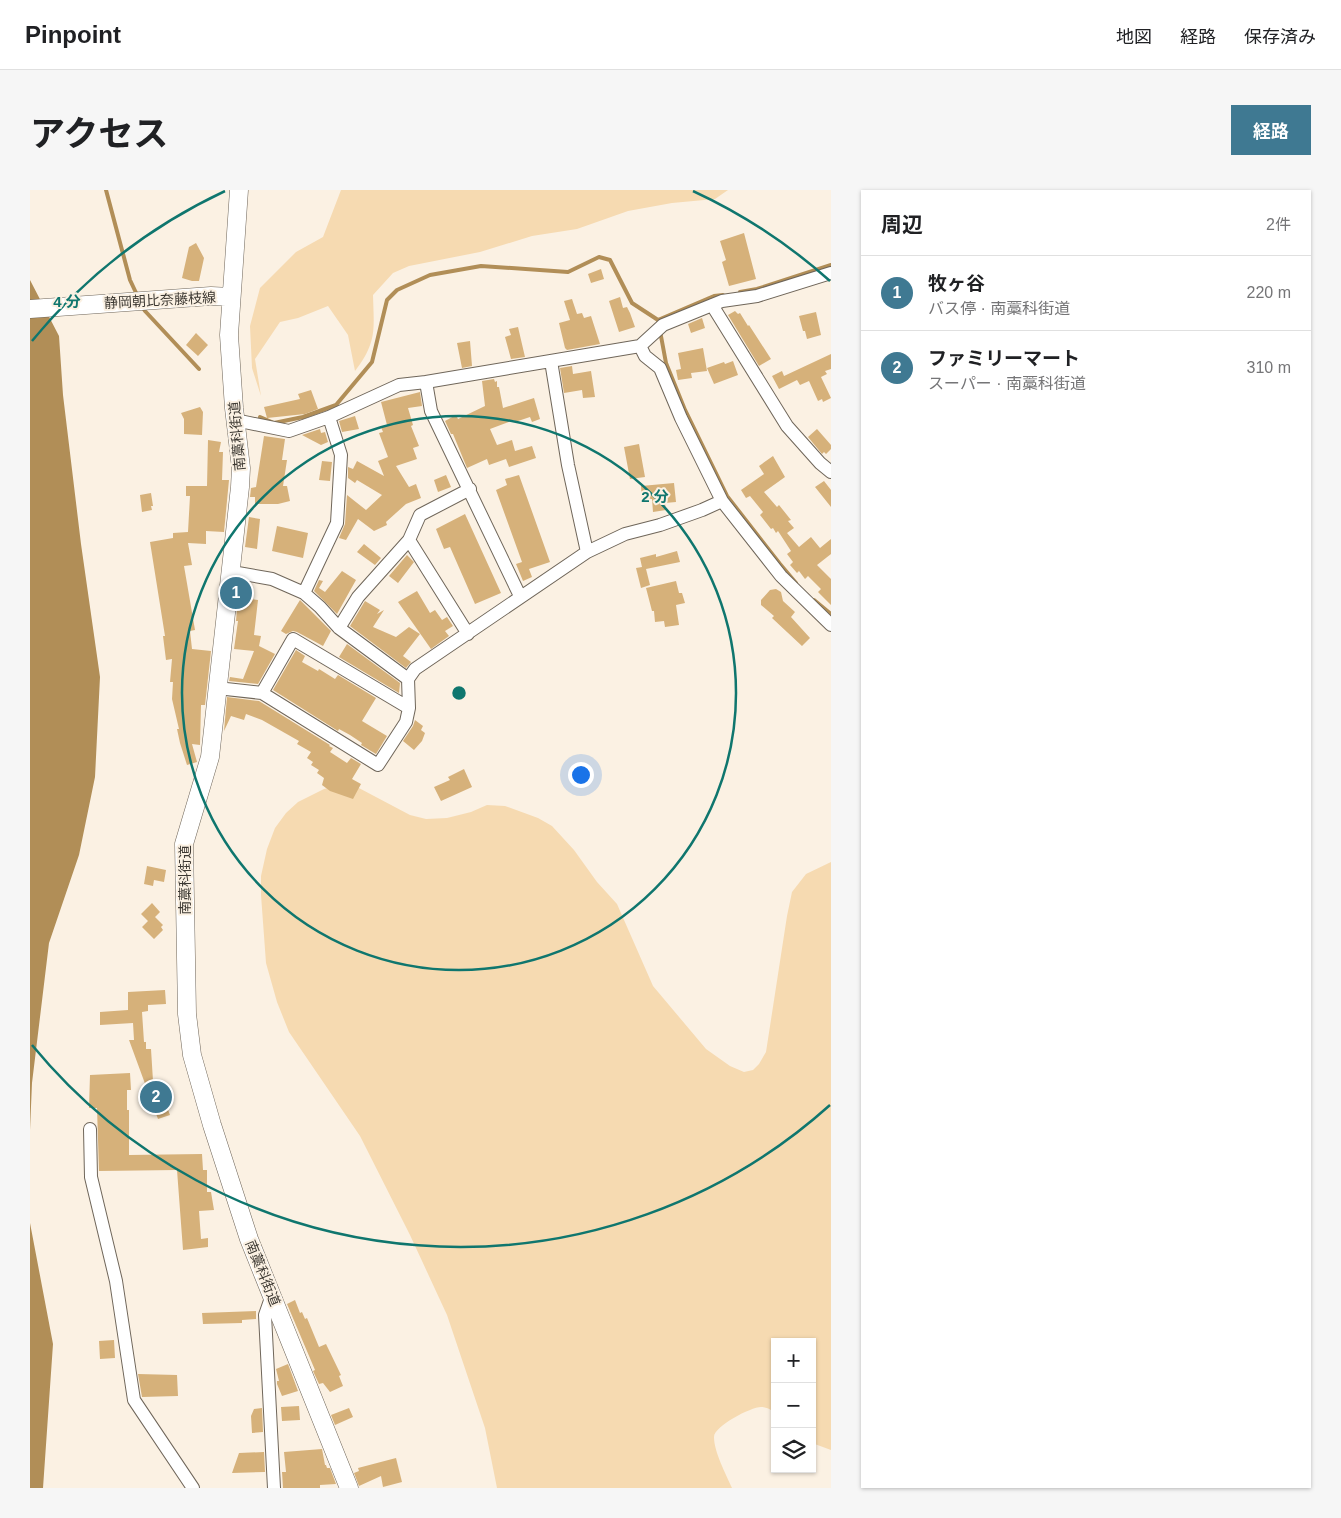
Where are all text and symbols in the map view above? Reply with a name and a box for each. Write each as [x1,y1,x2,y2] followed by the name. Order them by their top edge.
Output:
[25,21,121,48] text: Pinpoint
[1116,27,1152,47] text: 地図
[1180,27,1216,47] text: 経路
[1244,27,1316,47] text: 保存済み
[1231,105,1311,155] button: 経路
[30,114,168,153] text: アクセス
[881,213,923,236] text: 周辺
[1266,216,1291,233] text: 2件
[928,273,985,294] text: 牧ヶ谷
[893,284,901,301] text: 1
[1247,284,1291,301] text: 220 m
[104,289,216,311] street label: 静岡朝比奈藤枝線
[53,293,81,310] text: 4 分
[928,300,1070,317] text: バス停 · 南藁科街道
[928,348,1080,369] text: ファミリーマート
[893,359,901,376] text: 2
[1247,359,1291,376] text: 310 m
[928,375,1086,392] text: スーパー · 南藁科街道
[226,400,248,472] street label: 南藁科街道
[641,488,669,505] text: 2 分
[220,574,252,612] pin: 1
[450,684,468,702] centre of rings
[568,762,594,788] your location
[177,845,193,915] street label: 南藁科街道
[140,1078,172,1116] pin: 2
[242,1238,284,1308] street label: 南藁科街道
[771,1338,816,1473] map controls
[771,1338,816,1383] button: +
[771,1383,816,1428] button: −
[771,1428,816,1473] button: layers

